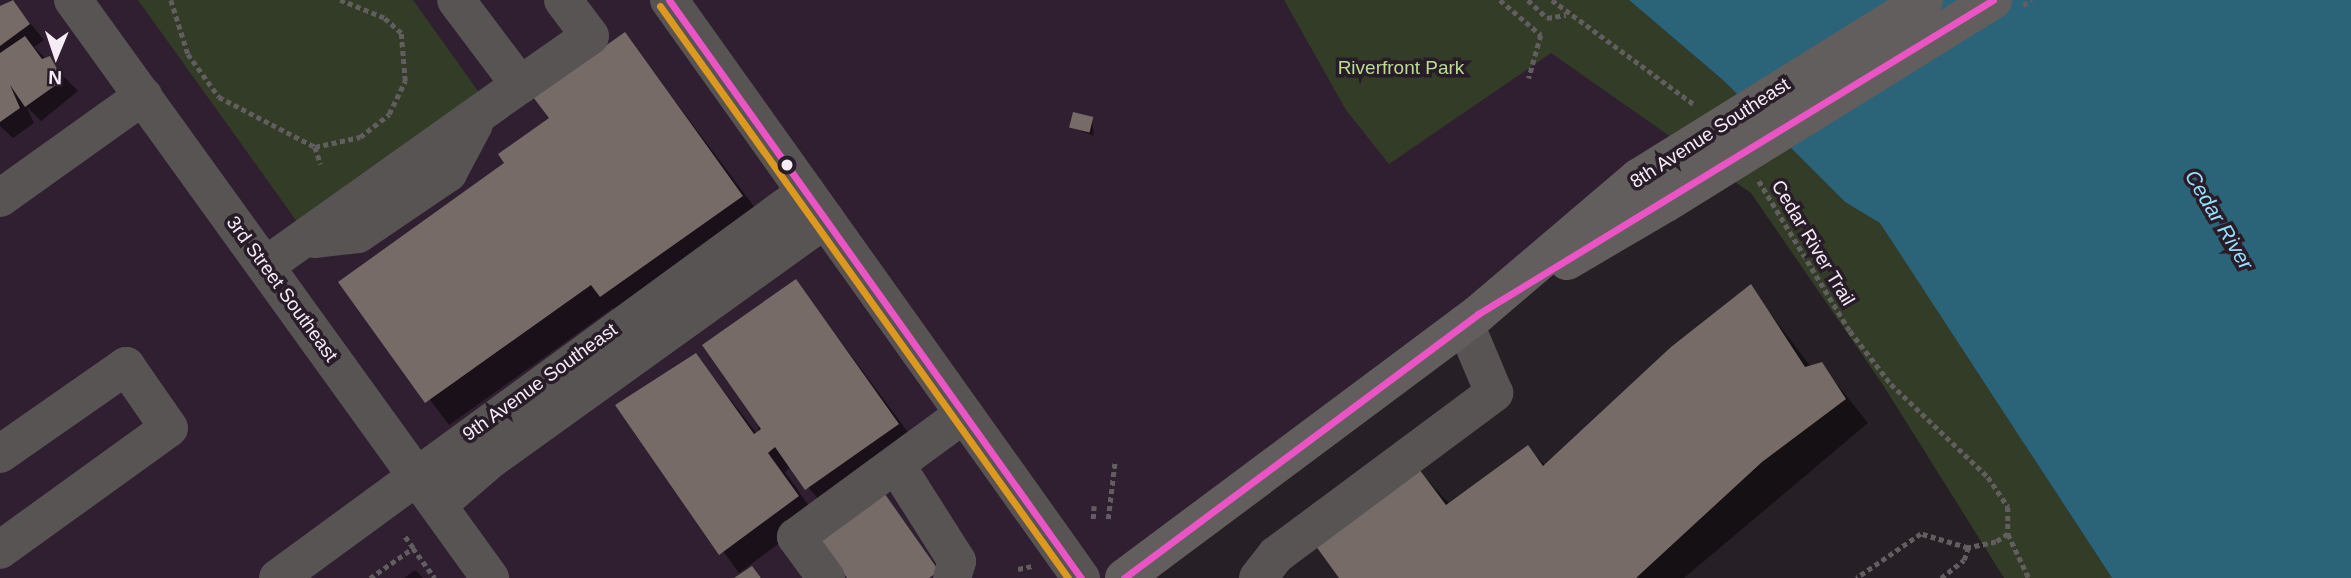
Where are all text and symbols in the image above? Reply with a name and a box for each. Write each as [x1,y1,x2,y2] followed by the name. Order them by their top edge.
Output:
[21,21,91,91] north arrow
[1338,57,1464,79] park label: Riverfront Park
[48,67,62,88] text: N
[1626,73,1794,193] street label: 8th Avenue Southeast
[780,158,794,172] unlabelled marker
[2179,165,2259,275] water label: Cedar River
[1766,176,1860,310] street label: Cedar River Trail
[222,212,342,366] street label: 3rd Street Southeast
[458,318,622,446] street label: 9th Avenue Southeast

